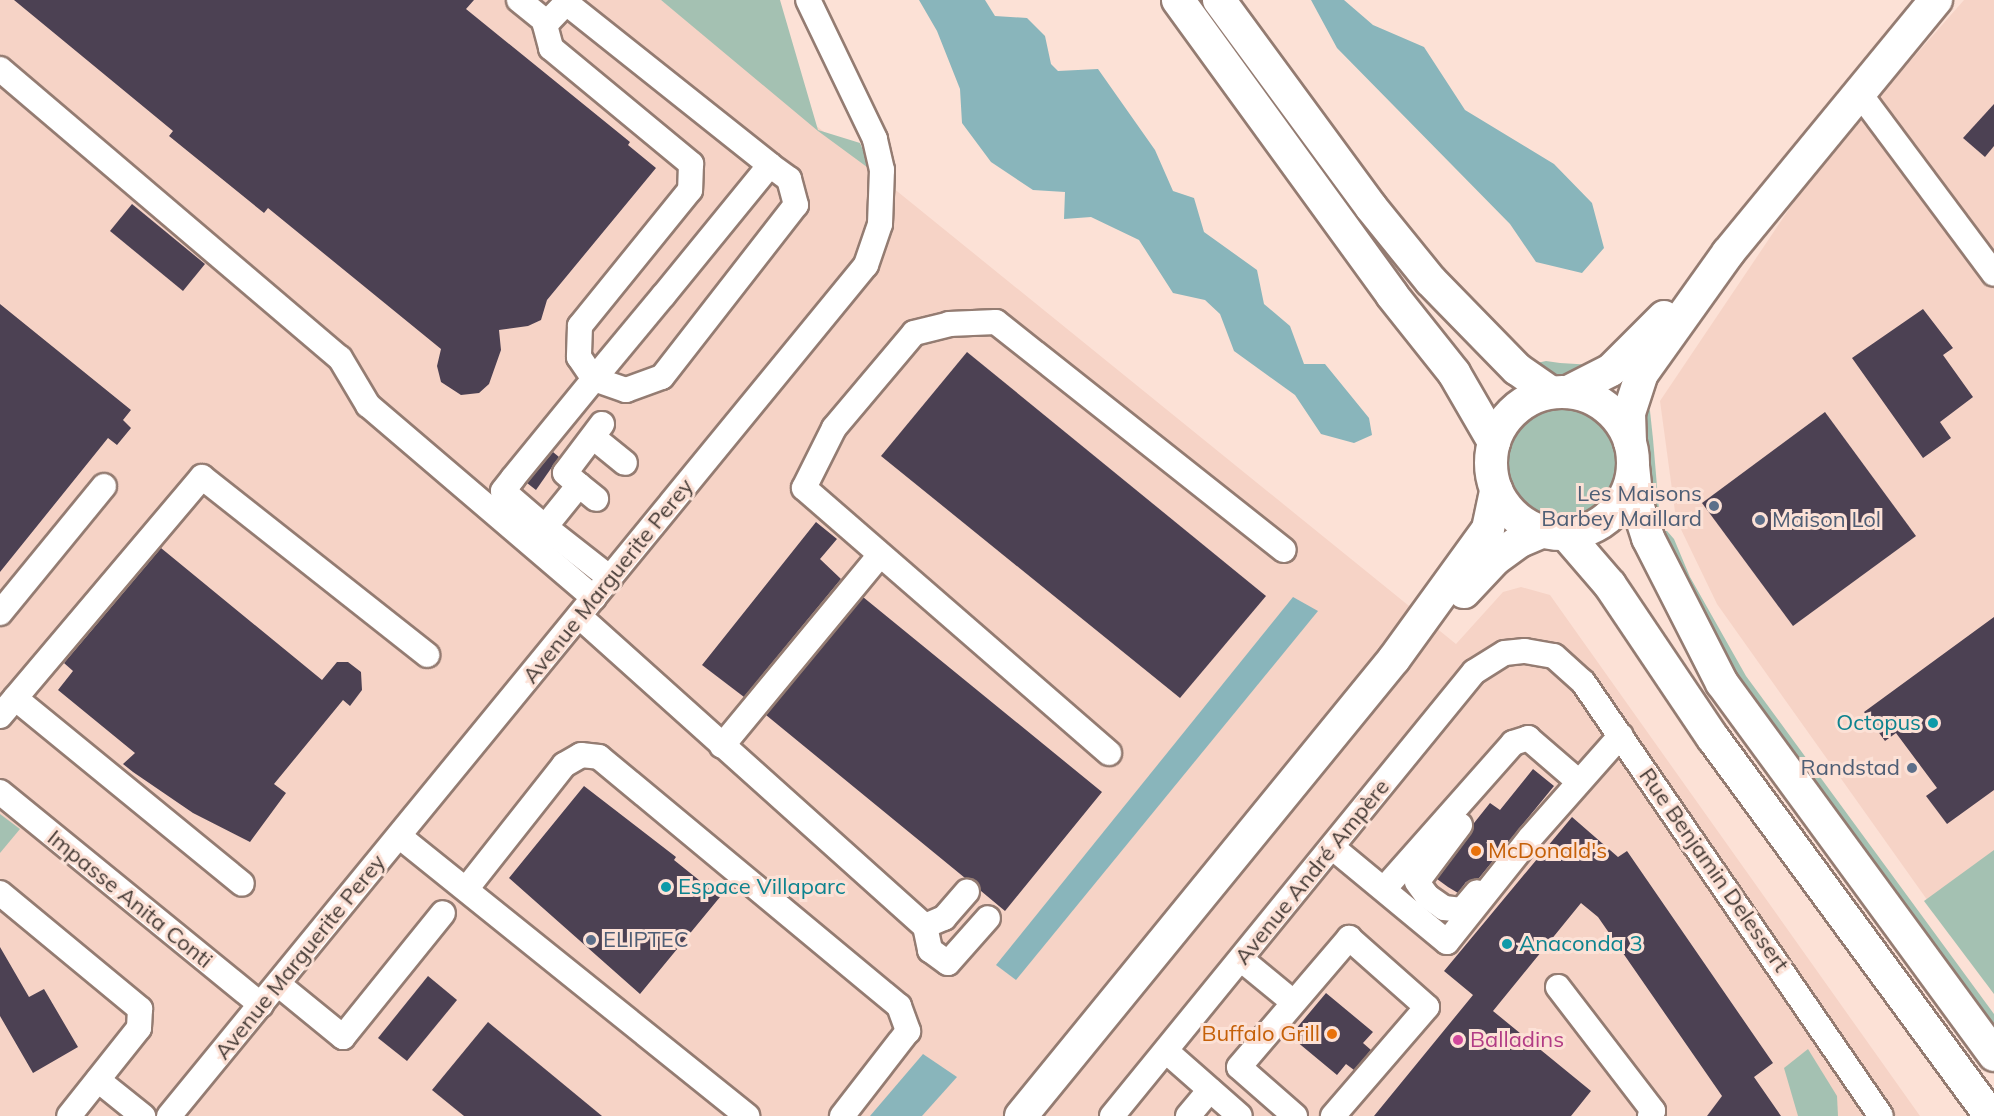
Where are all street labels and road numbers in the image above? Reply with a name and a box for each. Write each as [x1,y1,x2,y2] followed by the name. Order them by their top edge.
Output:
[517,473,699,689] street label: Avenue Marguerite Perey
[1634,763,1794,977] street label: Rue Benjamin Delessert
[1229,774,1395,970] street label: Avenue André Ampère
[42,824,218,974] street label: Impasse Anita Conti
[209,849,391,1065] street label: Avenue Marguerite Perey

